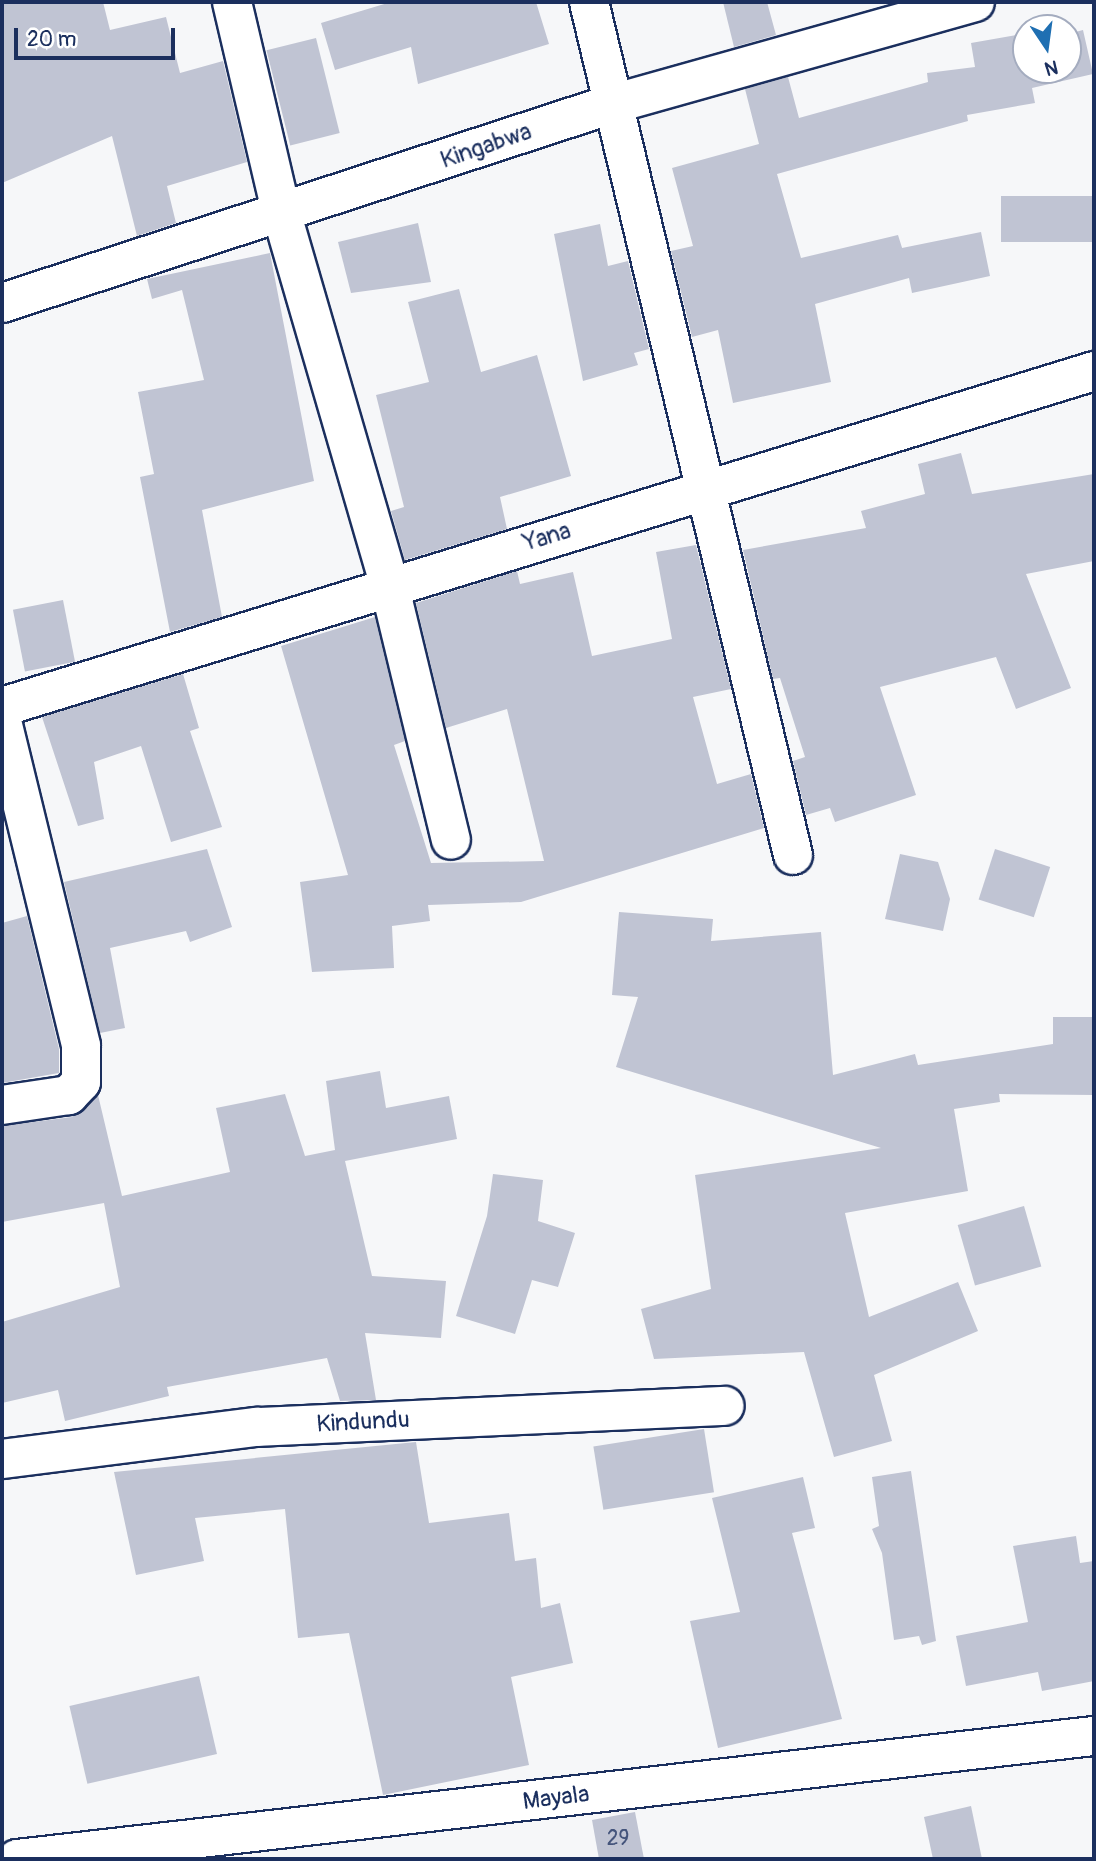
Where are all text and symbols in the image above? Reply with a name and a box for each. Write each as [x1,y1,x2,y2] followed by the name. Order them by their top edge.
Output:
[18,14,178,58] scale bar
[1012,14,1082,84] north arrow
[27,26,76,53] text: 20 m
[1042,54,1060,81] text: N
[437,117,535,175] street label: Kingabwa
[520,516,574,558] street label: Yana
[316,1405,410,1439] street label: Kindundu
[521,1780,591,1816] street label: Mayala
[607,1826,629,1852] house number: 29

